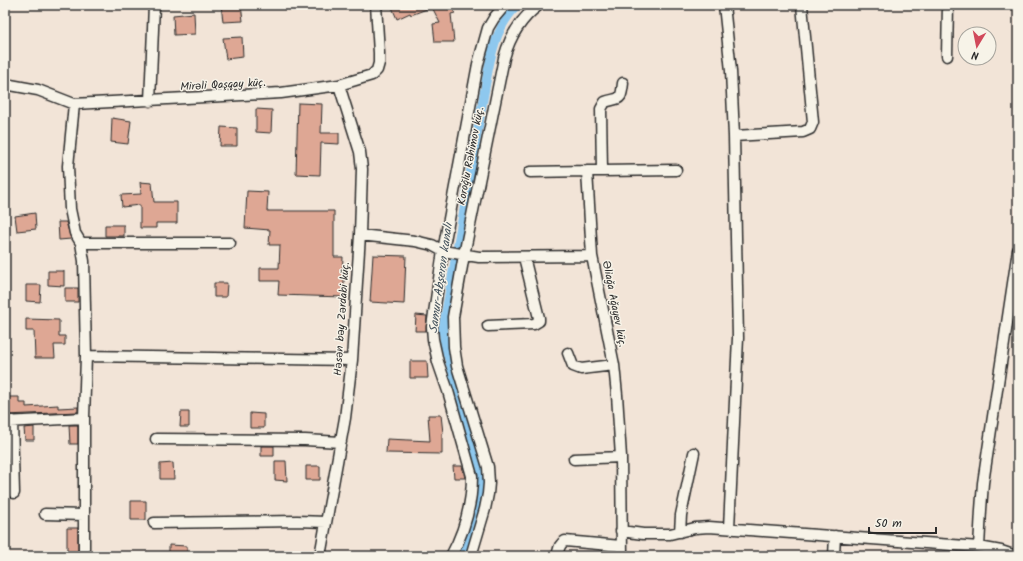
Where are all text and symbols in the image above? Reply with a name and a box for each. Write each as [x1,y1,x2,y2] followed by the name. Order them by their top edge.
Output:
[957,26,997,66] north arrow
[970,45,980,64] text: N
[180,74,266,96] street label: Mirəli Qaşqay küç.
[453,105,489,207] street label: Koroğlu Rəhimov küç.
[424,221,458,334] water label: Samur-Abşeron kanalı
[597,259,631,349] street label: Əliağa Ağayev küç.
[329,262,355,376] street label: Həsən bəy Zərdabi küç.
[869,509,936,535] scale bar
[875,514,902,533] text: 50 m

